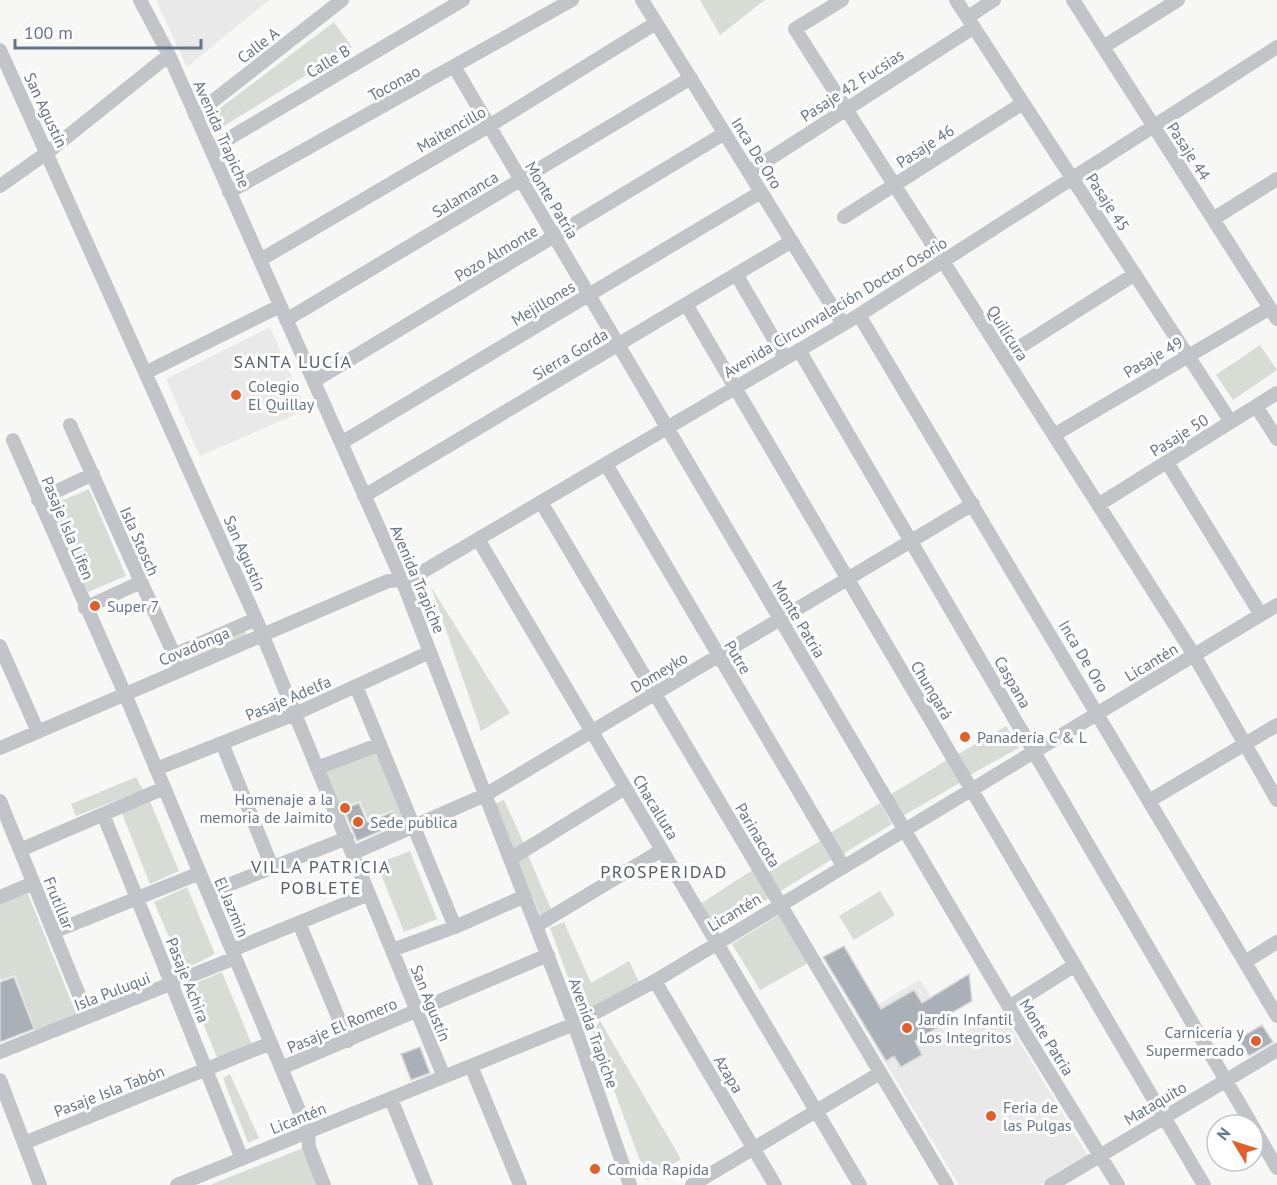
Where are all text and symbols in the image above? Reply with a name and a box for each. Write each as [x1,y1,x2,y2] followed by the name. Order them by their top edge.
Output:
[15,12,201,50] scale bar
[24,21,73,44] text: 100 m
[233,22,283,67] street label: Calle A
[302,40,354,82] street label: Calle B
[797,44,908,126] street label: Pasaje 42 Fucsias
[365,61,423,105] street label: Toconao
[20,69,72,151] street label: San Agustín
[189,77,255,191] street label: Avenida Trapiche
[413,101,489,157] street label: Maitencillo
[727,114,787,192] street label: Inca De Oro
[1163,118,1215,184] street label: Pasaje 44
[892,120,958,172] street label: Pasaje 46
[521,158,583,242] street label: Monte Patria
[428,166,502,222] street label: Salamanca
[1082,169,1134,235] street label: Pasaje 45
[451,220,541,286] street label: Pozo Almonte
[719,232,951,382] street label: Avenida Circunvalación Doctor Osorio
[507,276,579,330] street label: Mejillones
[983,301,1033,365] street label: Quilicura
[529,324,611,384] street label: Sierra Gorda
[1120,332,1186,382] street label: Pasaje 49
[233,350,353,373] district label: SANTA LUCÍA
[248,376,315,414] place label: Colegio El Quillay
[229,388,243,402] marker: Colegio El Quillay
[1146,409,1212,461] street label: Pasaje 50
[37,473,99,583] street label: Pasaje Isla Lifen
[116,503,164,579] street label: Isla Stosch
[219,512,271,594] street label: San Agustín
[386,522,450,636] street label: Avenida Trapiche
[768,577,830,661] street label: Monte Patria
[107,596,159,616] place label: Super 7
[88,599,102,613] marker: Super 7
[1055,616,1113,696] street label: Inca De Oro
[156,622,232,670] street label: Covadonga
[720,636,756,678] street label: Putre
[1121,638,1181,686] street label: Licantén
[627,647,691,697] street label: Domeyko
[990,652,1036,712] street label: Caspana
[907,657,957,723] street label: Chungará
[242,671,334,725] street label: Pasaje Adelfa
[977,727,1087,747] place label: Panadería C & L
[958,730,972,744] marker: Panadería C & L
[629,771,683,843] street label: Chacalluta
[199,789,333,827] place label: Homenaje a la memoria de Jaimito
[731,799,785,871] street label: Parinacota
[338,801,352,815] marker: Homenaje a la memoria de Jaimito
[370,812,458,832] place label: Sede publica
[351,815,365,829] marker: Sede publica
[250,855,391,899] district label: VILLA PATRICIA POBLETE
[600,860,728,883] district label: PROSPERIDAD
[39,874,79,933] street label: Frutillar
[210,874,254,940] street label: El Jazmin
[704,888,764,936] street label: Licantén
[162,935,214,1025] street label: Pasaje Achira
[407,962,455,1044] street label: San Agustín
[71,967,153,1015] street label: Isla Puluqui
[565,975,623,1091] street label: Avenida Trapiche
[284,993,400,1057] street label: Pasaje El Romero
[1015,995,1079,1079] street label: Monte Patria
[918,1009,1013,1047] place label: Jardín Infantil Los Integritos
[900,1021,914,1035] marker: Jardín Infantil Los Integritos
[1146,1022,1245,1060] place label: Carnicería y Supermercado
[1249,1034,1263,1048] marker: Carnicería y Supermercado
[710,1051,748,1097] street label: Azapa
[51,1061,167,1121] street label: Pasaje Isla Tabón
[1120,1077,1190,1129] street label: Mataquito
[1003,1097,1072,1135] place label: Feria de las Pulgas
[267,1098,329,1138] street label: Licantén
[984,1109,998,1123] marker: Feria de las Pulgas
[1205,1113,1265,1173] north arrow
[1212,1123,1234,1144] text: N
[607,1159,709,1179] place label: Comida Rapida
[588,1162,602,1176] marker: Comida Rapida

